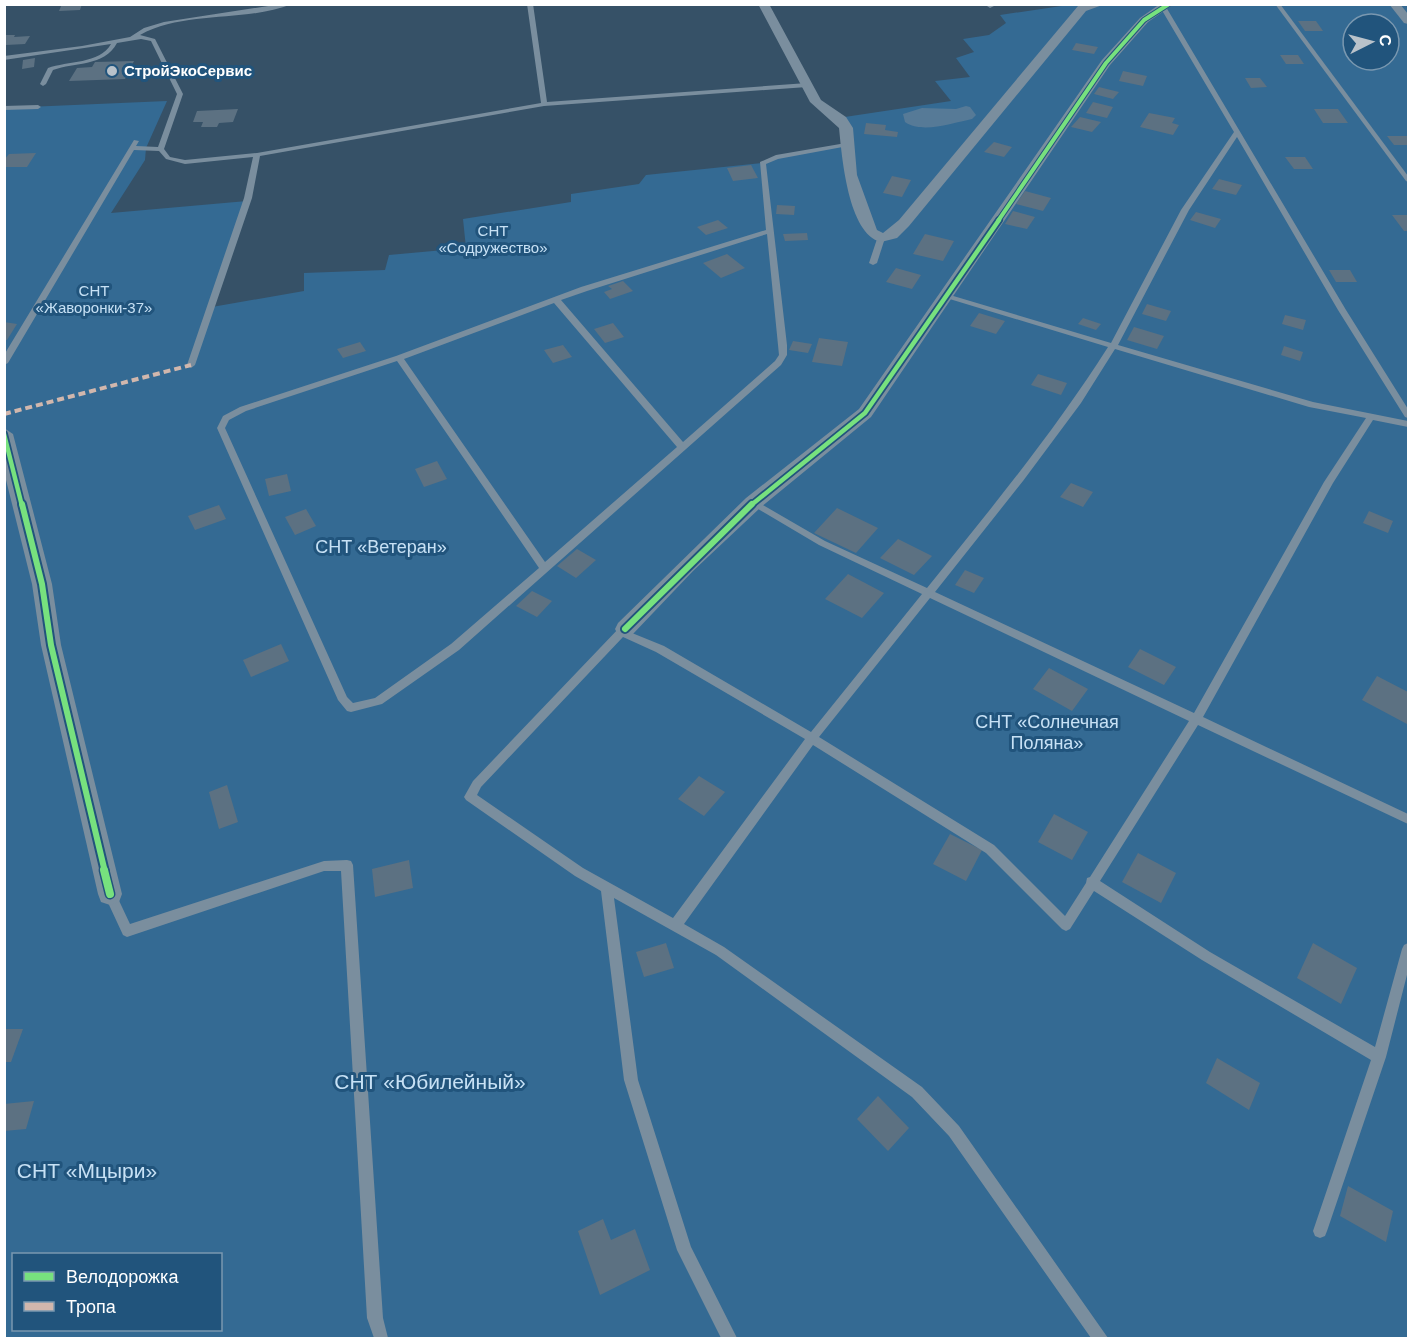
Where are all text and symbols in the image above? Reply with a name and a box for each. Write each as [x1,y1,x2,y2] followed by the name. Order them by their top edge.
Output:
[1341,12,1401,72] north arrow
[1376,34,1395,48] text: С
[124,62,252,79] place label: СтройЭкоСервис
[105,64,119,78] marker: СтройЭкоСервис
[438,222,548,256] park label: СНТ «Содружество»
[36,282,152,316] park label: СНТ «Жаворонки-37»
[315,537,447,557] park label: СНТ «Ветеран»
[975,712,1119,753] park label: СНТ «Солнечная Поляна»
[334,1070,526,1093] park label: СНТ «Юбилейный»
[17,1159,157,1182] park label: СНТ «Мцыри»
[12,1253,222,1331] legend
[66,1267,179,1287] text: Велодорожка
[66,1297,117,1317] text: Тропа

